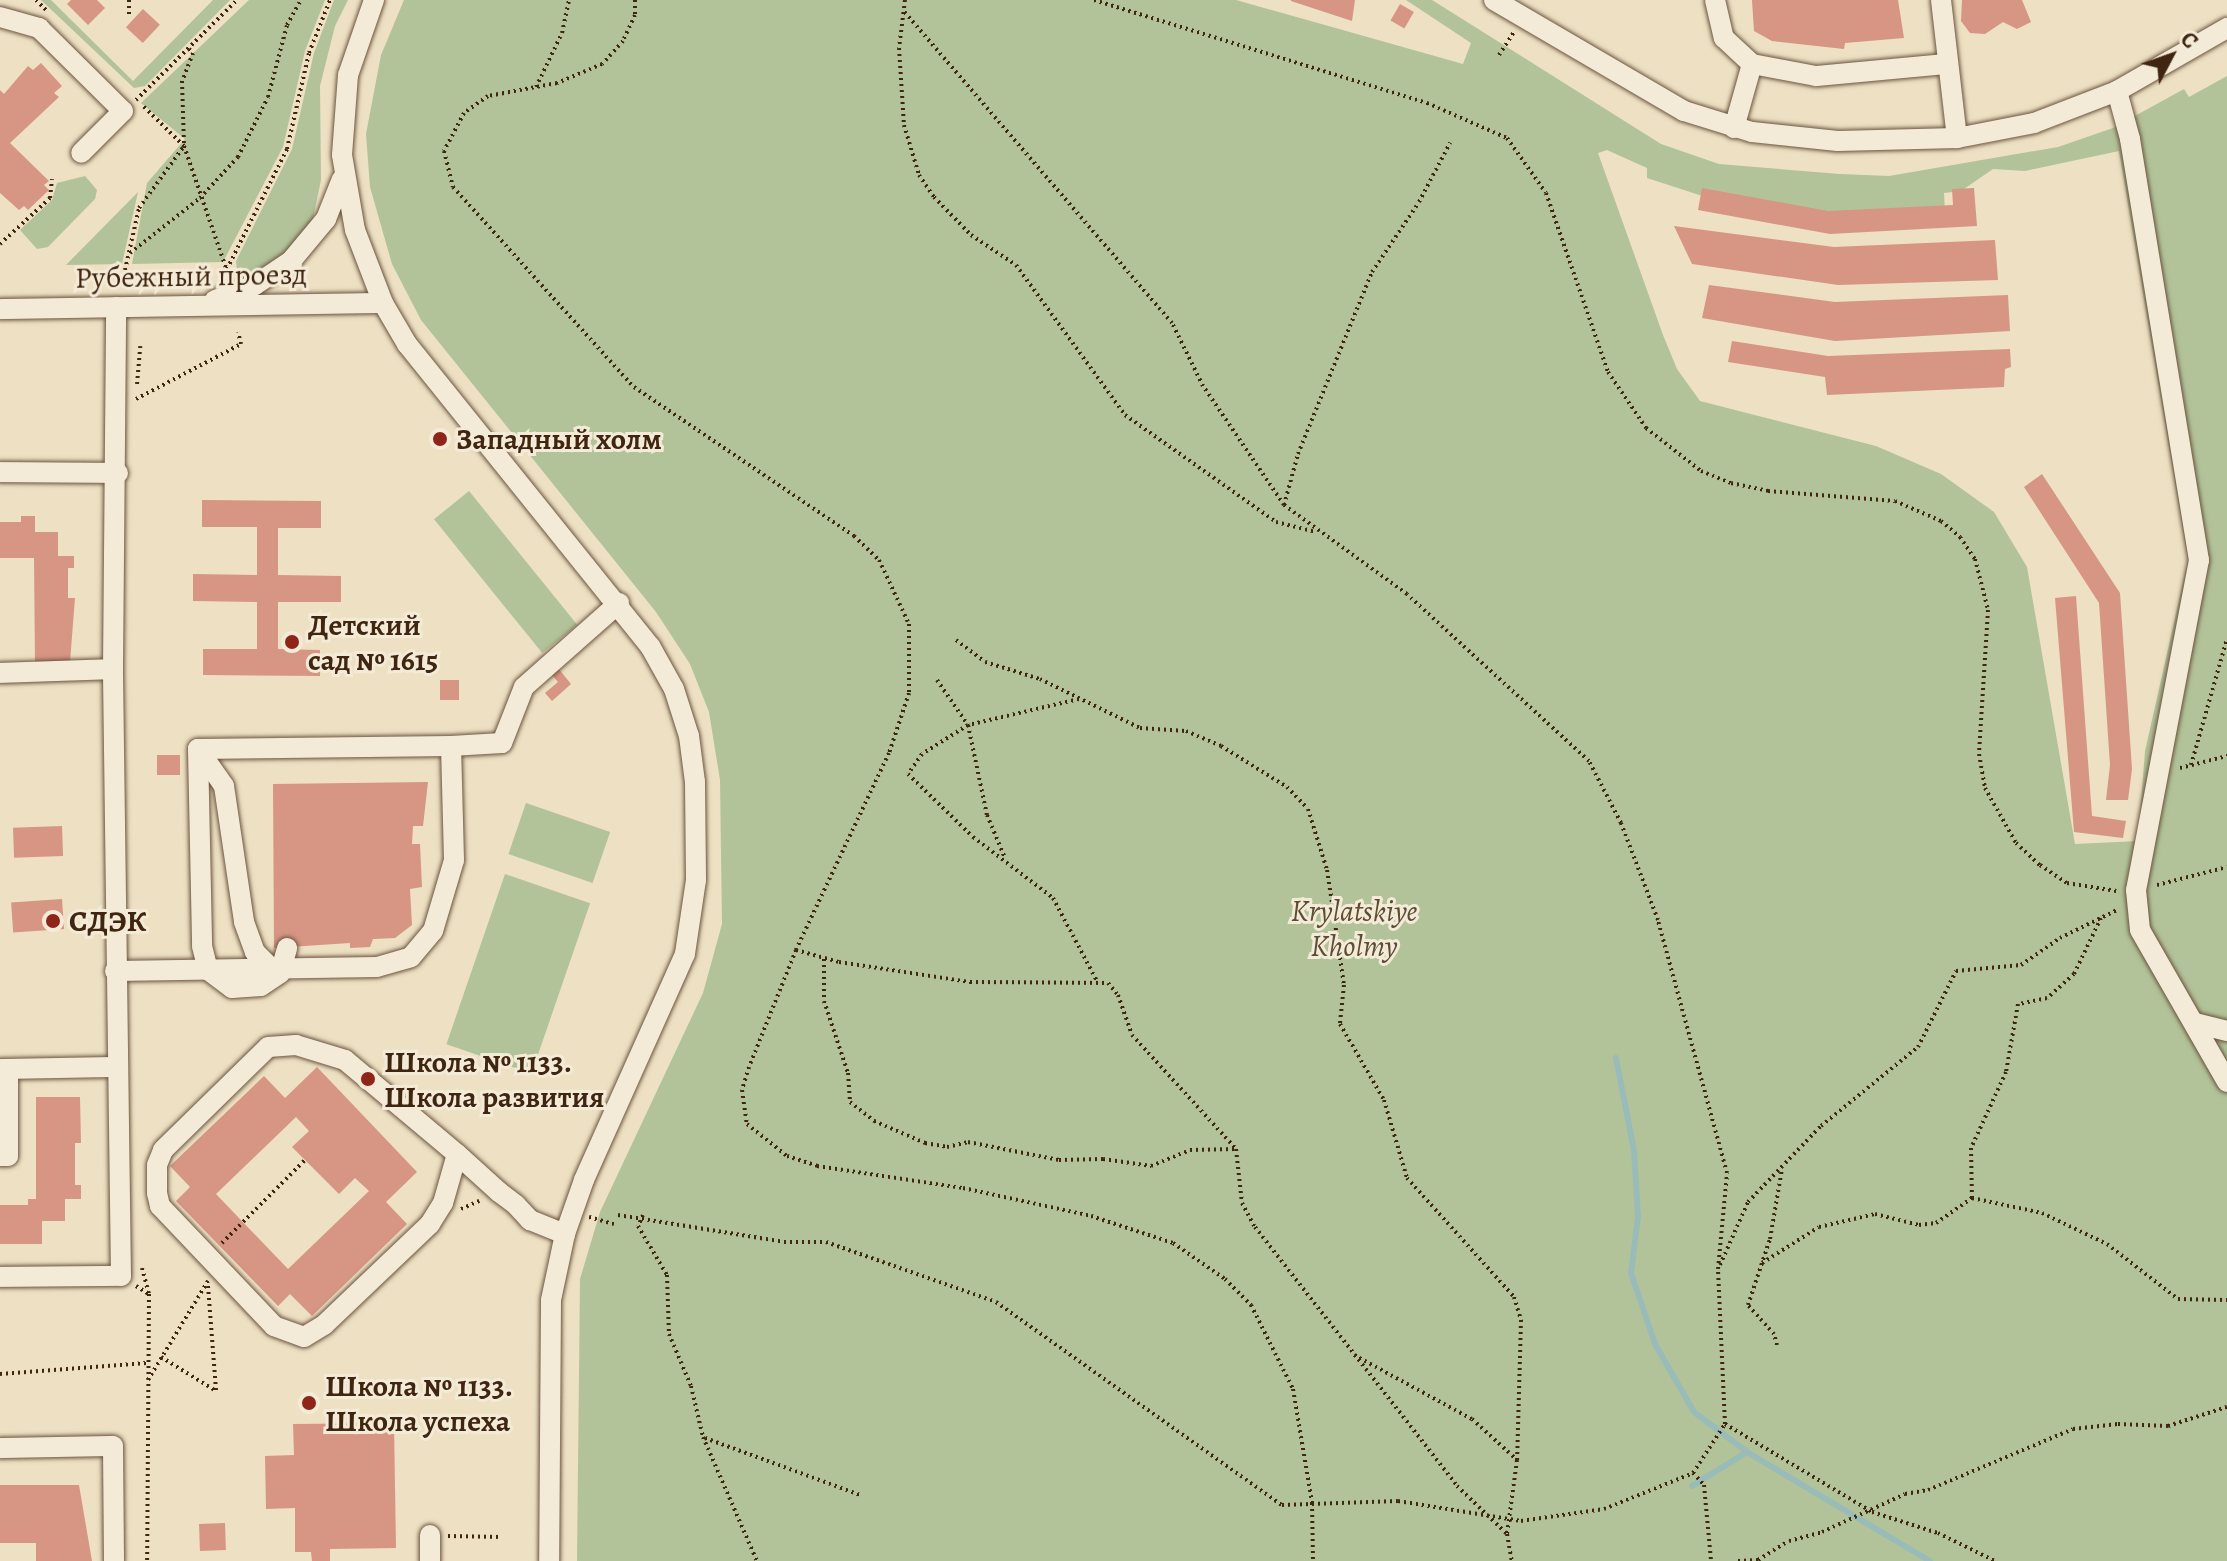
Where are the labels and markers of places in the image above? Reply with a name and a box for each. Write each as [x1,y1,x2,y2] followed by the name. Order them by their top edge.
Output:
[456,421,662,457] place label: Западный холм
[431,430,449,448] marker: Западный холм
[308,607,438,678] place label: Детский сад № 1615
[283,633,301,651] marker: Детский сад № 1615
[69,903,146,939] place label: СДЭК
[44,912,62,930] marker: СДЭК
[384,1044,604,1114] place label: Школа № 1133. Школа развития
[359,1070,377,1088] marker: Школа № 1133. Школа развития
[325,1368,513,1438] place label: Школа № 1133. Школа успеха
[300,1394,318,1412] marker: Школа № 1133. Школа успеха

